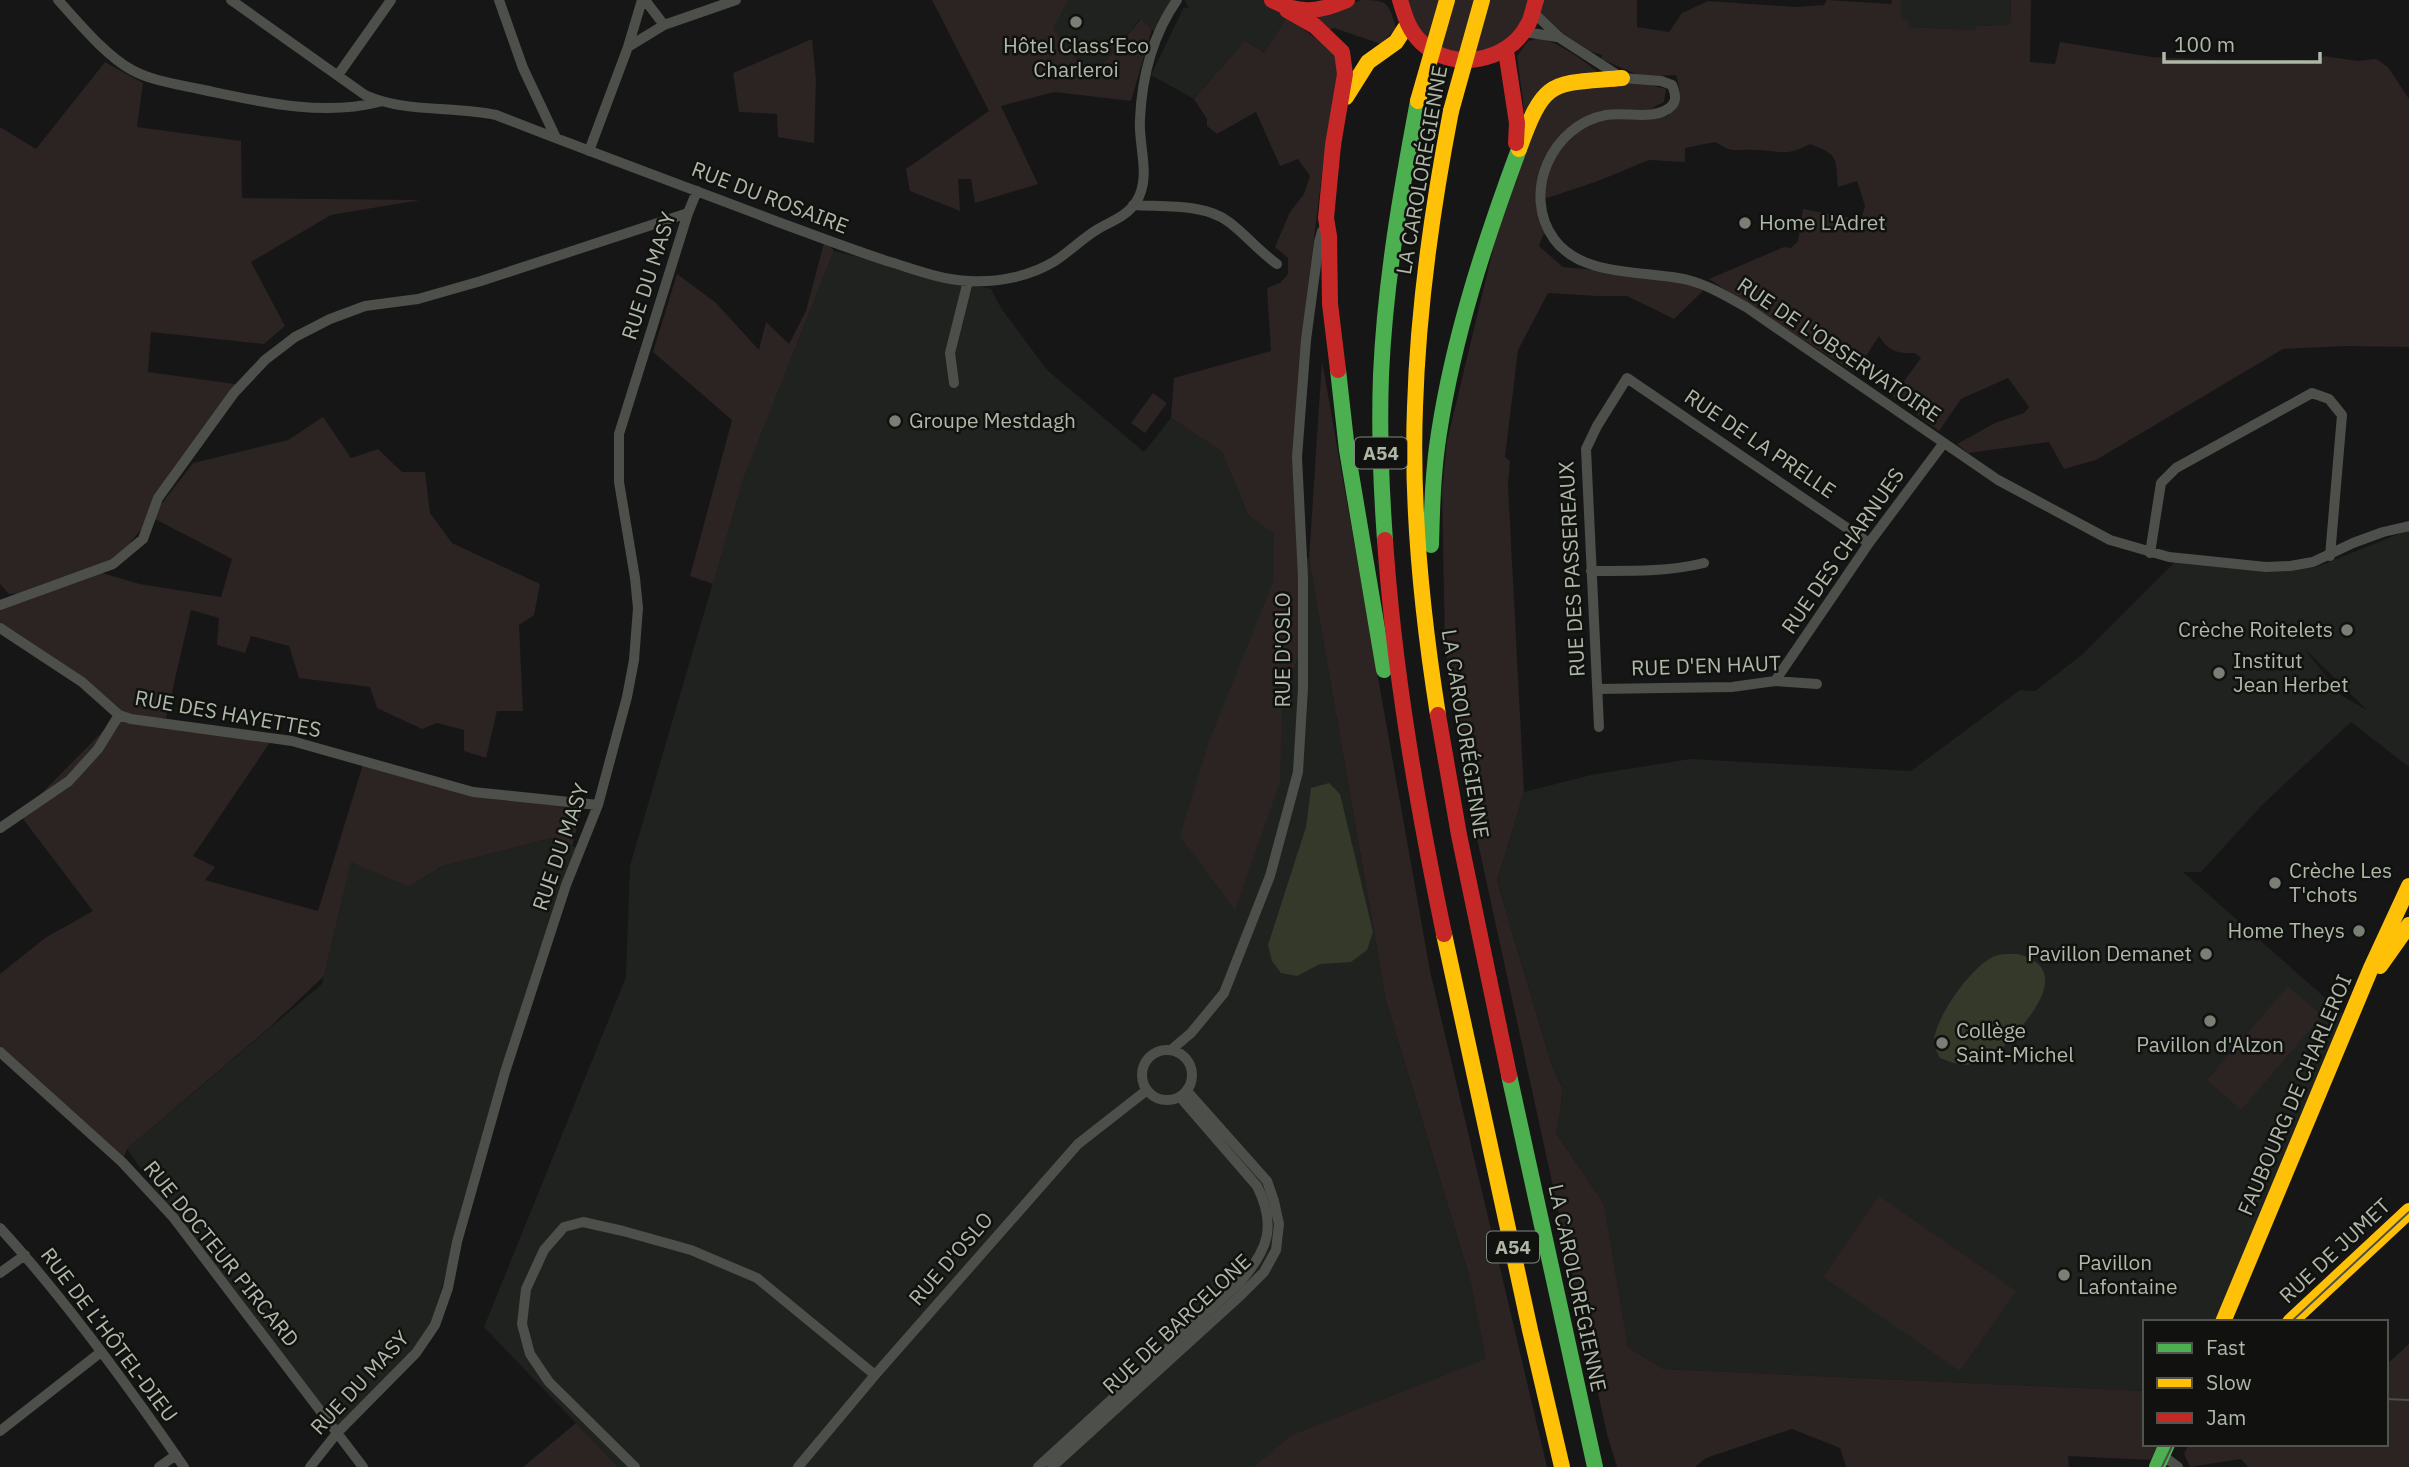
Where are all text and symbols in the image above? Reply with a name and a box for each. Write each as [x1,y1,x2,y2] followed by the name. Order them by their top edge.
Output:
[1068,14,1084,30] marker: Hôtel Class‘Eco Charleroi
[2164,21,2320,65] scale bar
[2174,30,2235,58] text: 100 m
[1003,31,1149,83] place label: Hôtel Class‘Eco Charleroi
[1389,63,1453,276] street label: LA CAROLORÉGIENNE
[688,154,853,240] street label: RUE DU ROSAIRE
[614,208,682,343] street label: RUE DU MASY
[1759,208,1886,236] place label: Home L'Adret
[1737,215,1753,231] marker: Home L'Adret
[1732,270,1947,428] street label: RUE DE L'OBSERVATOIRE
[1679,382,1842,504] street label: RUE DE LA PRELLE
[909,406,1076,434] place label: Groupe Mestdagh
[887,413,903,429] marker: Groupe Mestdagh
[1355,437,1407,468] road number: A54
[1551,460,1591,678] street label: RUE DES PASSEREAUX
[1774,462,1910,639] street label: RUE DES CHARNUES
[1268,592,1296,708] street label: RUE D'OSLO
[2178,615,2333,643] place label: Crèche Roitelets
[2339,622,2355,638] marker: Crèche Roitelets
[1436,627,1496,841] street label: LA CAROLORÉGIENNE
[2233,646,2349,698] place label: Institut Jean Herbet
[1631,648,1781,682] street label: RUE D'EN HAUT
[2211,665,2227,681] marker: Institut Jean Herbet
[133,683,324,743] street label: RUE DES HAYETTES
[525,779,595,914] street label: RUE DU MASY
[2289,856,2392,908] place label: Crèche Les T'chots
[2267,875,2283,891] marker: Crèche Les T'chots
[2228,916,2345,944] place label: Home Theys
[2351,923,2367,939] marker: Home Theys
[2027,939,2192,967] place label: Pavillon Demanet
[2198,946,2214,962] marker: Pavillon Demanet
[2231,970,2358,1219] street label: FAUBOURG DE CHARLEROI
[2202,1013,2218,1029] marker: Pavillon d'Alzon
[1956,1016,2074,1068] place label: Collège Saint-Michel
[2136,1030,2284,1058] place label: Pavillon d'Alzon
[1934,1035,1950,1051] marker: Collège Saint-Michel
[138,1154,306,1352] street label: RUE DOCTEUR PIRCARD
[1542,1181,1614,1394] street label: LA CAROLORÉGIENNE
[2273,1192,2396,1309] street label: RUE DE JUMET
[902,1206,999,1311] street label: RUE D'OSLO
[1487,1232,1539,1262] road number: A54
[35,1242,185,1427] street label: RUE DE L’HÔTEL-DIEU
[1096,1247,1257,1399] street label: RUE DE BARCELONE
[2078,1248,2177,1300] place label: Pavillon Lafontaine
[2056,1267,2072,1283] marker: Pavillon Lafontaine
[2143,1320,2388,1446] legend
[304,1324,415,1440] street label: RUE DU MASY
[2206,1333,2246,1361] text: Fast
[2206,1368,2252,1396] text: Slow
[2206,1403,2246,1431] text: Jam

